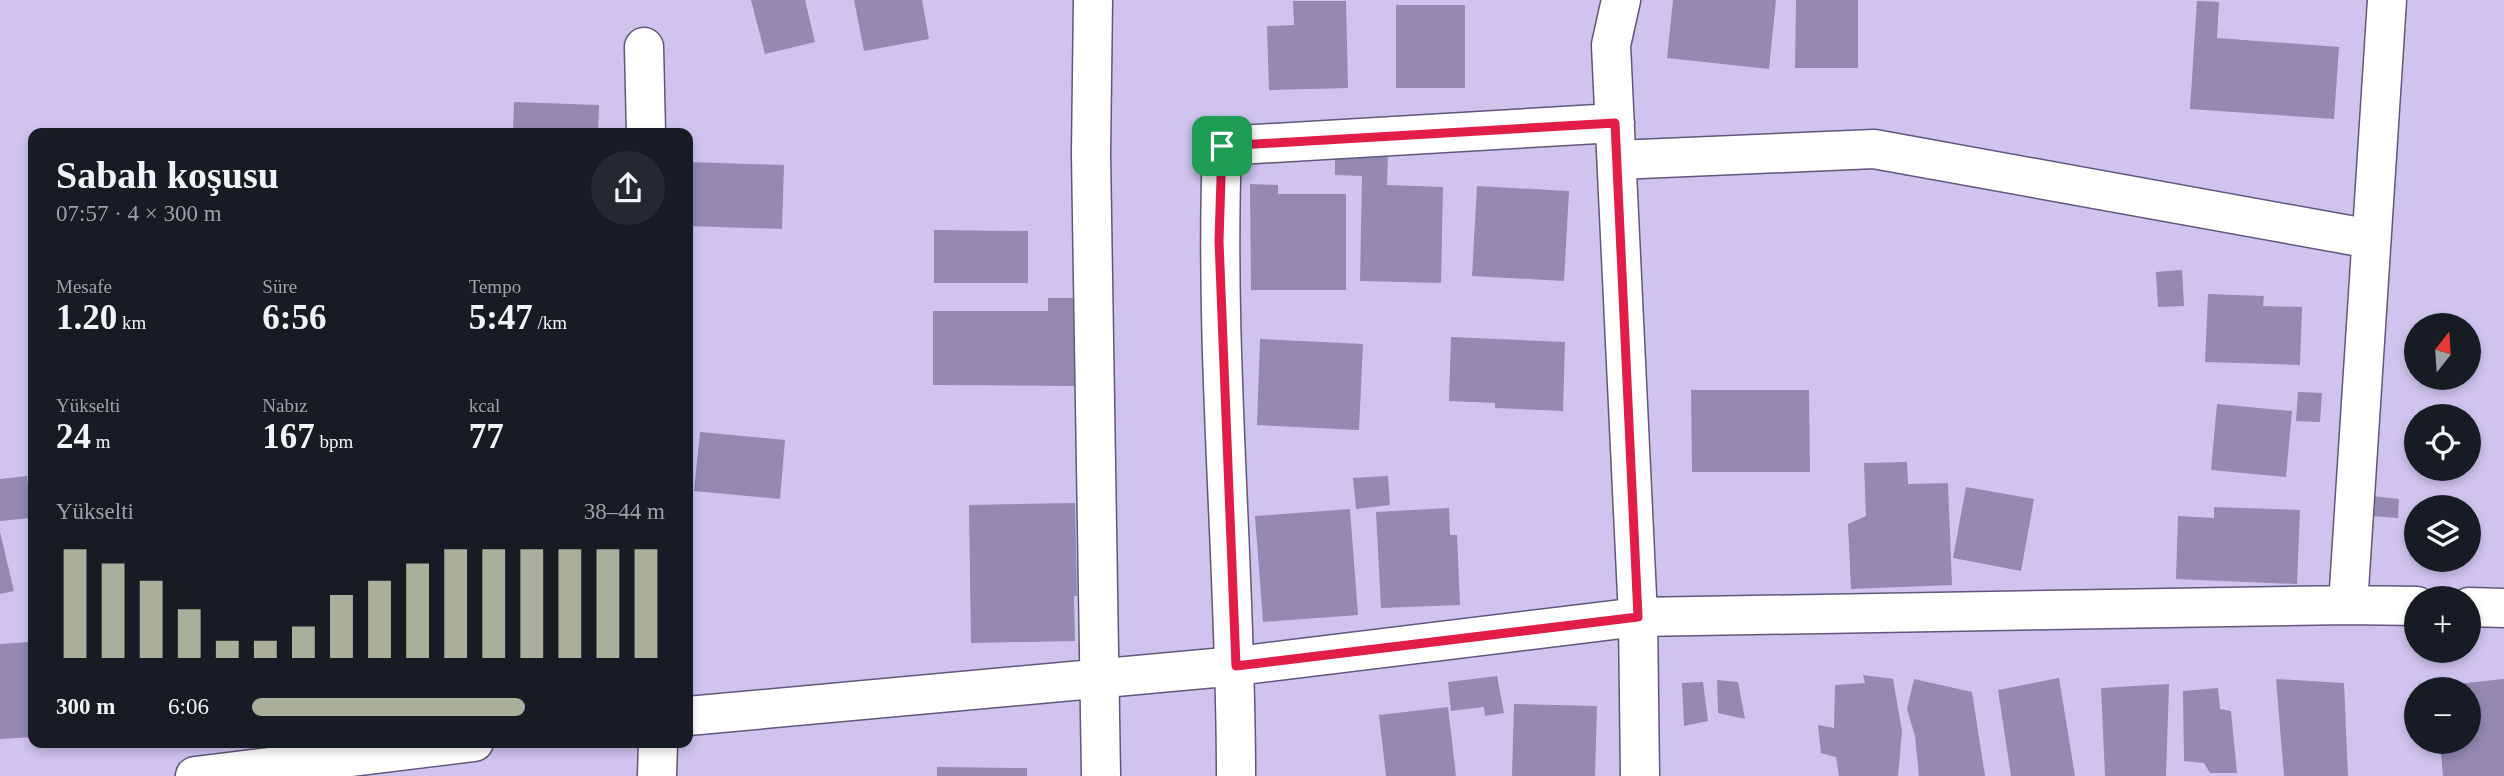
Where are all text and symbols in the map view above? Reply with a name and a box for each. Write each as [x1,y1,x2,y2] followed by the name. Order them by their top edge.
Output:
[1192,116,1252,176] pin
[1203,127,1241,165] icon: arrive
[591,151,665,225] button: share
[56,154,279,196] text: Sabah koşusu
[56,201,222,226] text: 07:57 · 4 × 300 m
[56,276,112,297] text: Mesafe
[262,276,297,297] text: Süre
[469,276,521,297] text: Tempo
[56,298,117,337] text: 1.20
[262,298,326,337] text: 6:56
[469,298,533,337] text: 5:47
[117,312,146,333] text: km
[533,312,567,333] text: /km
[2404,313,2482,390] north arrow
[2404,313,2481,754] map controls
[56,395,120,416] text: Yükselti
[262,395,308,416] text: Nabız
[469,395,500,416] text: kcal
[2404,404,2481,481] button: locate
[56,417,91,456] text: 24
[262,417,315,456] text: 167
[469,417,504,456] text: 77
[91,431,111,452] text: m
[315,431,353,452] text: bpm
[2404,495,2481,572] button: layers
[56,499,134,524] text: Yükselti
[584,499,665,524] text: 38–44 m
[2404,586,2481,663] button: +
[2404,677,2481,754] button: −
[56,694,115,719] text: 300 m
[168,694,209,719] text: 6:06

